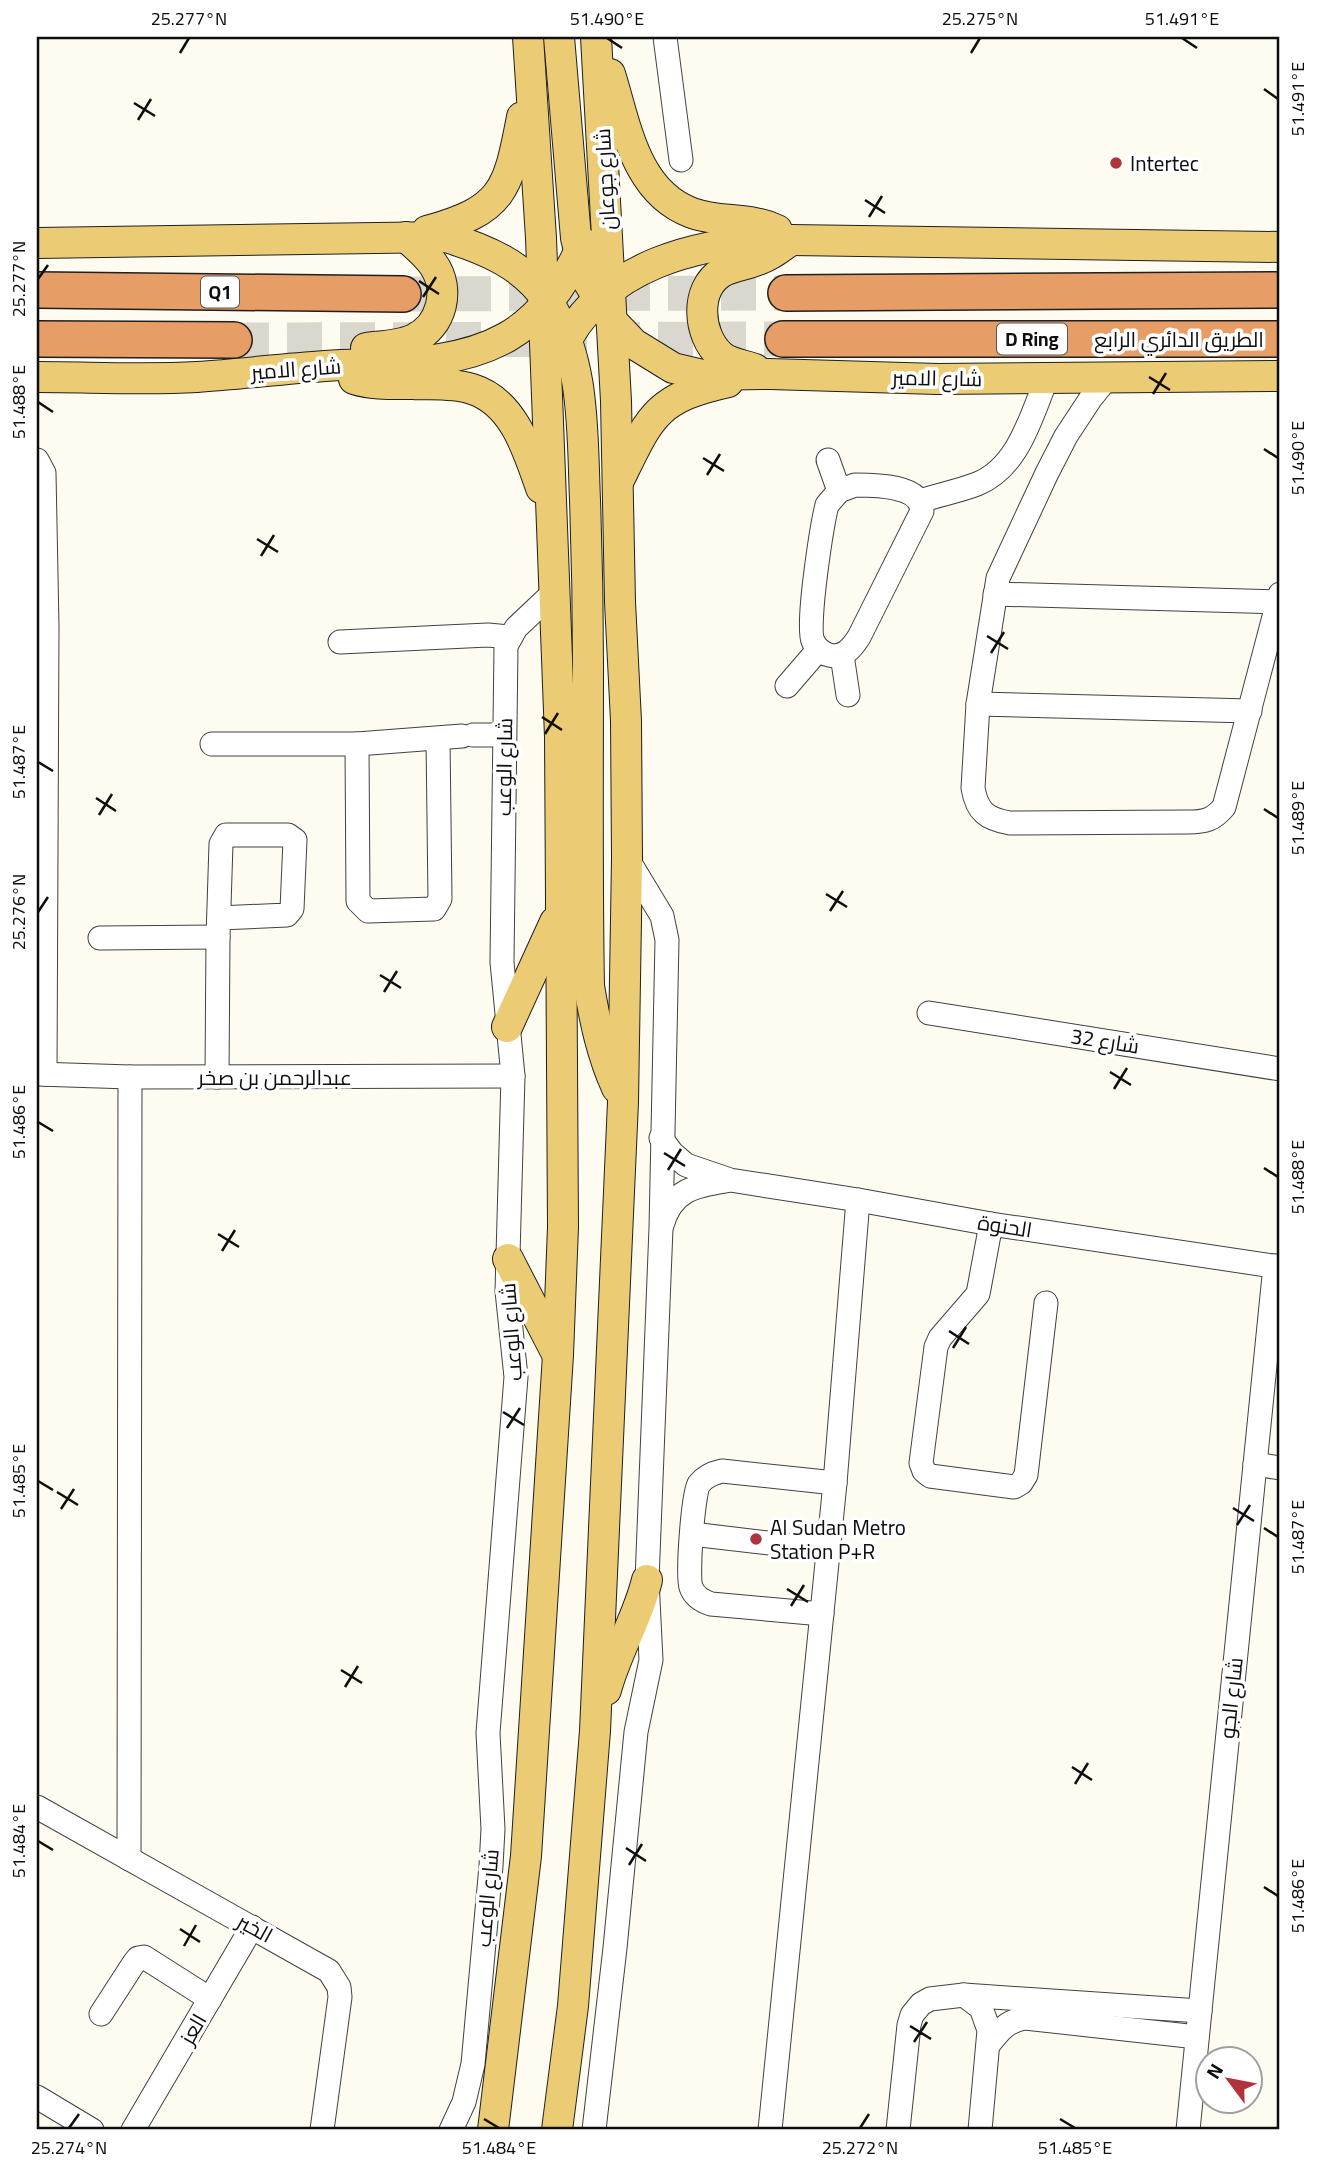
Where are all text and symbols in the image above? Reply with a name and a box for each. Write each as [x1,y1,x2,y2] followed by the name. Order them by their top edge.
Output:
[151,2,227,35] text: 25.277°N
[570,2,644,35] text: 51.490°E
[942,2,1018,35] text: 25.275°N
[1145,2,1219,35] text: 51.491°E
[1281,62,1314,136] text: 51.491°E
[583,127,627,231] street label: شارع جوعان
[1130,144,1199,183] place label: Intertec
[1108,155,1124,171] marker: Intertec
[2,241,35,317] text: 25.277°N
[201,276,239,308] road number: Q1
[1094,320,1264,359] street label: الطريق الدائري الرابع
[997,324,1067,354] road number: D Ring
[249,346,342,392] street label: شارع الامير
[890,358,983,398] street label: شارع الامير
[2,365,35,439] text: 51.488°E
[1281,421,1314,495] text: 51.490°E
[484,717,524,817] street label: شارع الوعب
[2,725,35,799] text: 51.487°E
[1281,781,1314,855] text: 51.489°E
[2,874,35,950] text: 25.276°N
[1068,1016,1142,1066] street label: شارع 32
[197,1058,352,1097] street label: عبدالرحمن بن صخر
[2,1085,35,1159] text: 51.486°E
[1281,1140,1314,1214] text: 51.488°E
[975,1202,1035,1250] street label: الحنوة
[488,1282,534,1382] street label: شارع الوعب
[2,1444,35,1518] text: 51.485°E
[1281,1500,1314,1574] text: 51.487°E
[770,1508,906,1571] place label: Al Sudan Metro Station P+R
[748,1531,764,1547] marker: Al Sudan Metro Station P+R
[1207,1655,1255,1741] street label: شارع الجو
[2,1804,35,1878] text: 51.484°E
[463,1847,511,1949] street label: شارع الوعب
[1281,1859,1314,1933] text: 51.486°E
[229,1902,280,1954] street label: الخير
[168,2006,218,2053] street label: العز
[1194,2044,1264,2114] north arrow
[1196,2056,1233,2086] text: N
[31,2131,107,2164] text: 25.274°N
[462,2131,536,2164] text: 51.484°E
[822,2131,898,2164] text: 25.272°N
[1038,2131,1112,2164] text: 51.485°E

